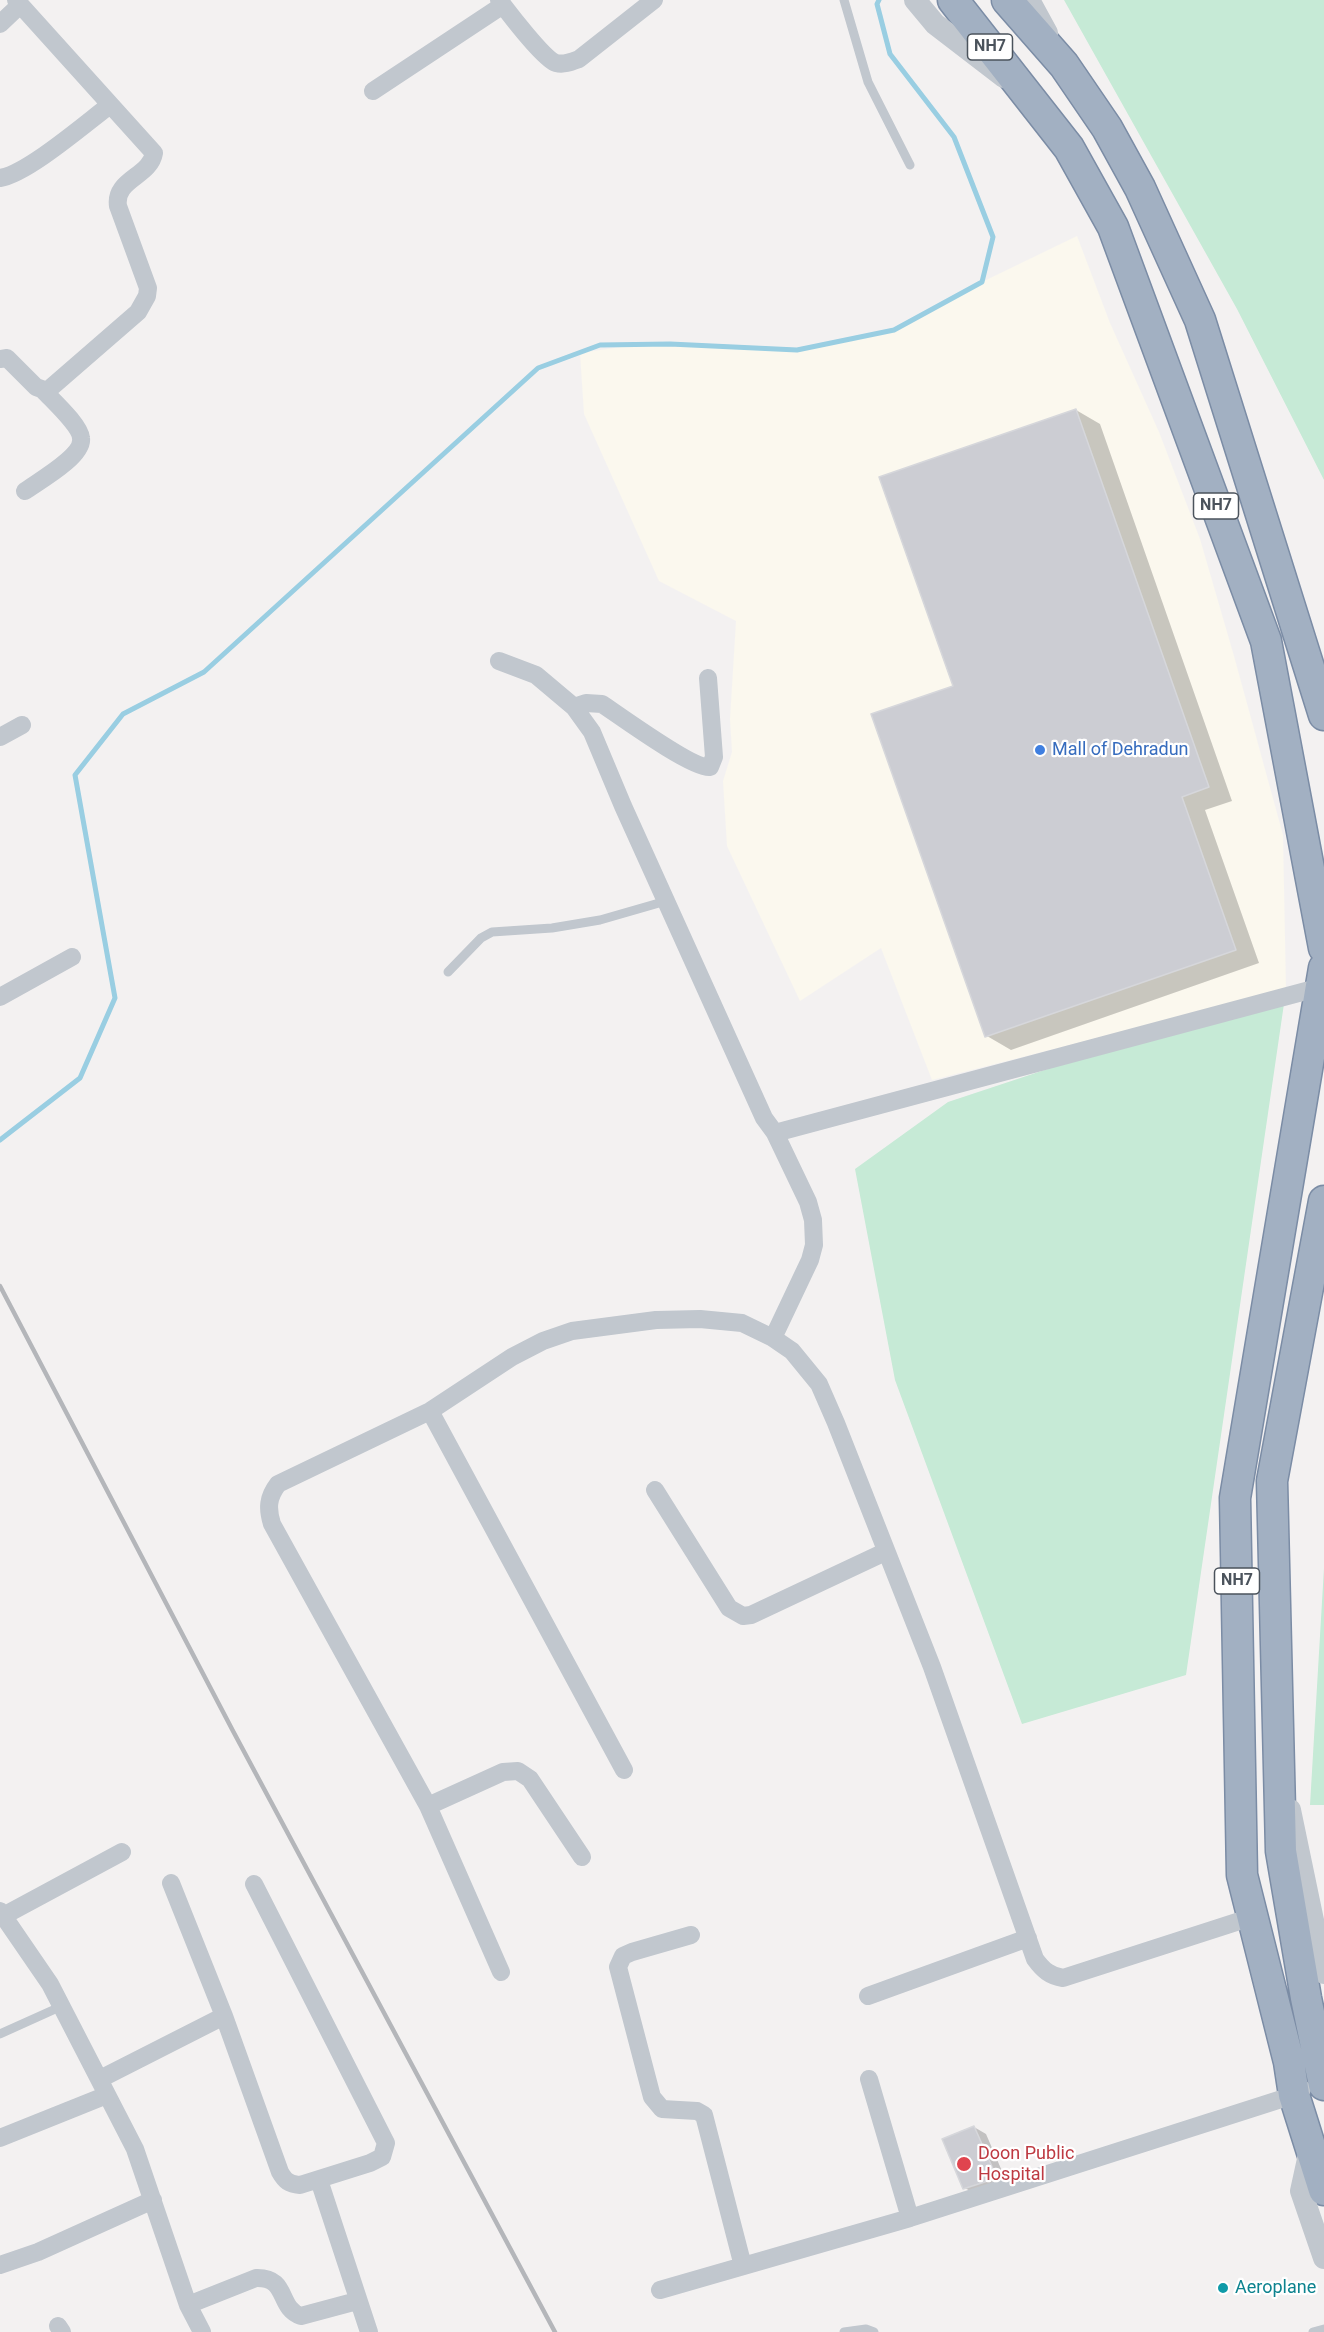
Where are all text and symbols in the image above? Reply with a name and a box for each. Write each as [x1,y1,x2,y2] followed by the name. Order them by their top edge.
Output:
[968,34,1012,60] road number: NH7
[1194,493,1238,519] road number: NH7
[1052,739,1189,761] place label: Mall of Dehradun
[1033,743,1047,757] marker: Mall of Dehradun
[1214,1568,1260,1594] road number: NH7
[978,2143,1074,2186] place label: Doon Public Hospital
[955,2155,973,2173] marker: Doon Public Hospital
[1235,2277,1316,2299] place label: Aeroplane
[1216,2281,1230,2295] marker: Aeroplane

